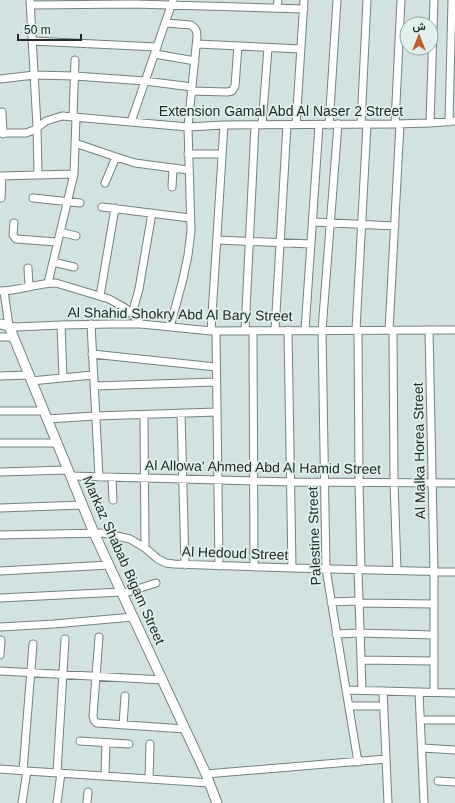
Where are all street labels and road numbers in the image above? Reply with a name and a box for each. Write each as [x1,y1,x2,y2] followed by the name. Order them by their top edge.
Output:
[159,103,403,119] street label: Extension Gamal Abd Al Naser 2 Street
[67,304,293,324] street label: Al Shahid Shokry Abd Al Bary Street
[410,382,428,520] street label: Al Malka Horea Street
[145,457,381,477] street label: Al Allowa' Ahmed Abd Al Hamid Street
[80,473,169,647] street label: Markaz Shabab Bigam Street
[304,486,324,586] street label: Palestine Street
[181,543,289,563] street label: Al Hedoud Street

